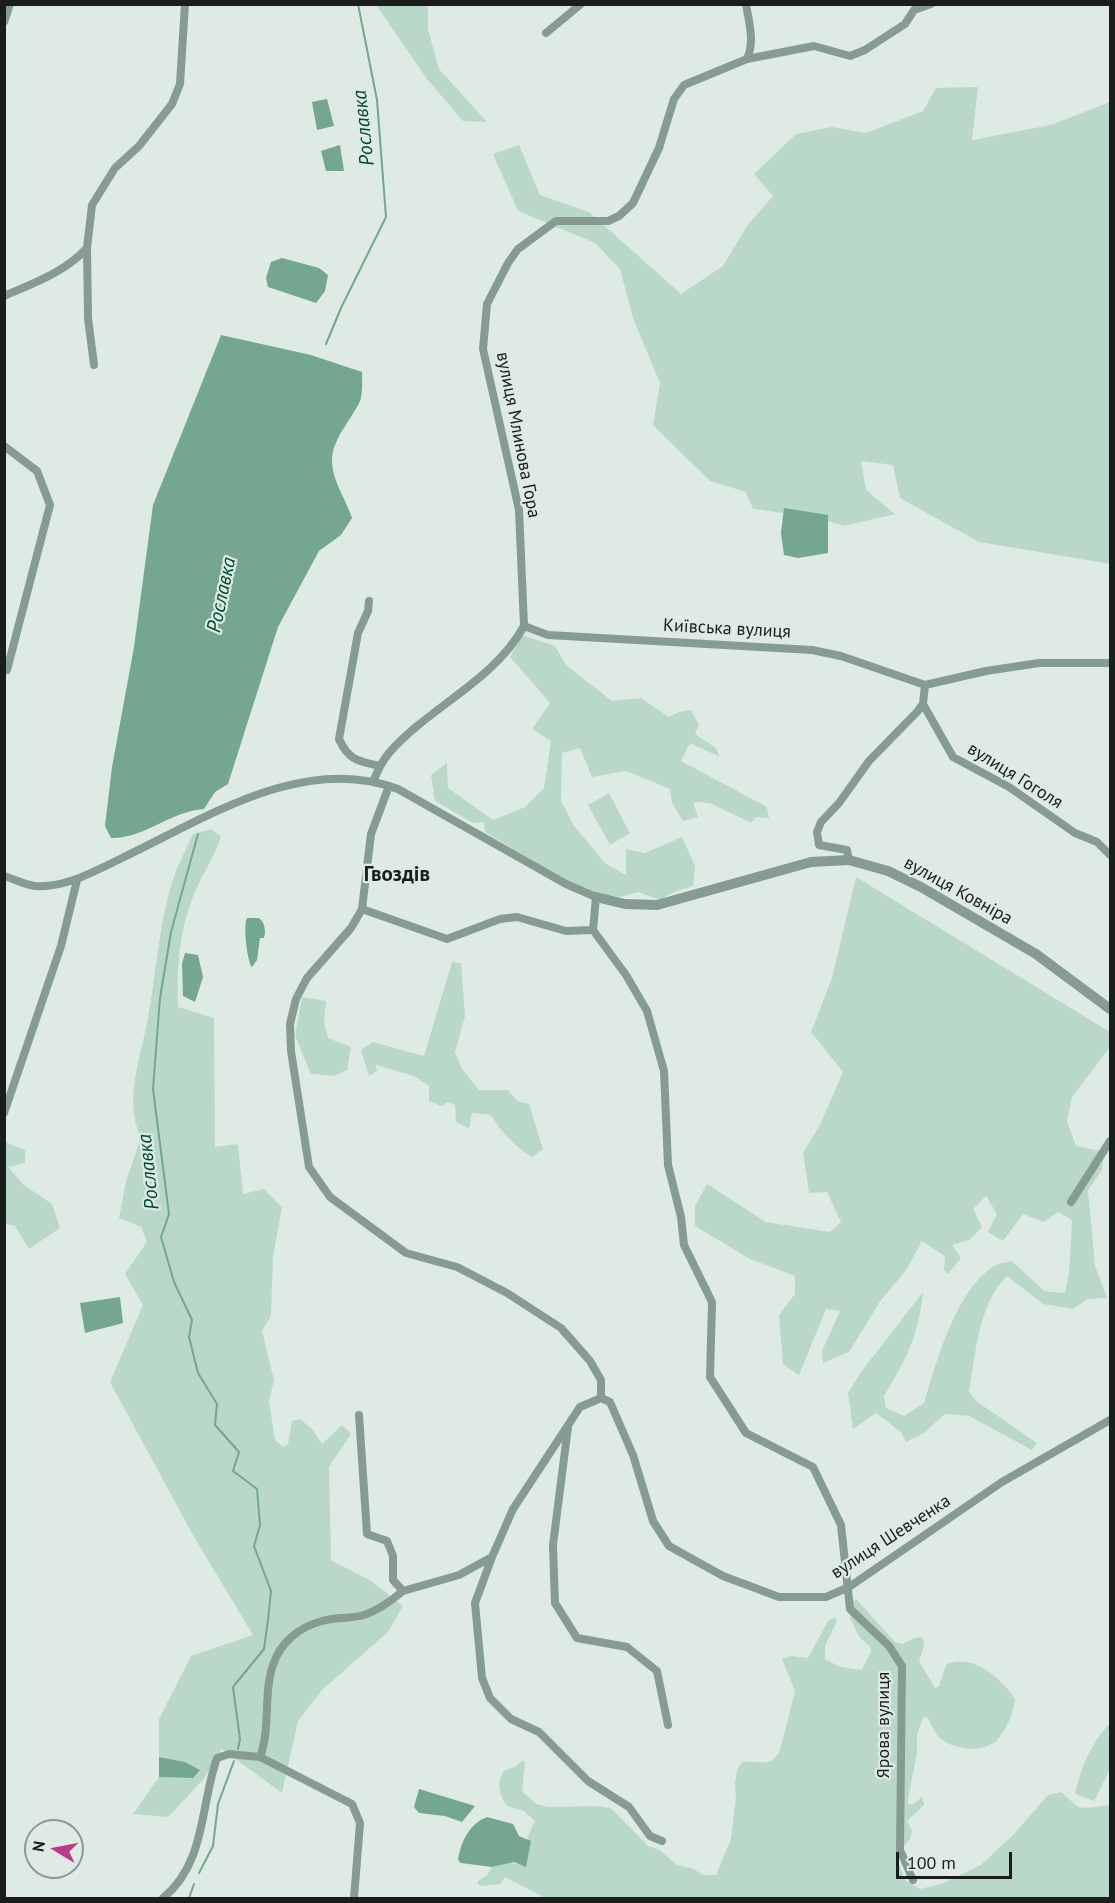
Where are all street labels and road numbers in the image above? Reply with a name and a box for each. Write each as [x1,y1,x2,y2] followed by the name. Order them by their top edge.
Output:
[491,350,545,520] street label: вулиця Млинова Гора
[663,615,791,643] street label: Київська вулиця
[963,738,1067,814] street label: вулиця Гоголя
[900,852,1016,930] street label: вулиця Ковніра
[827,1490,955,1584] street label: вулиця Шевченка
[873,1672,895,1778] street label: Ярова вулиця

